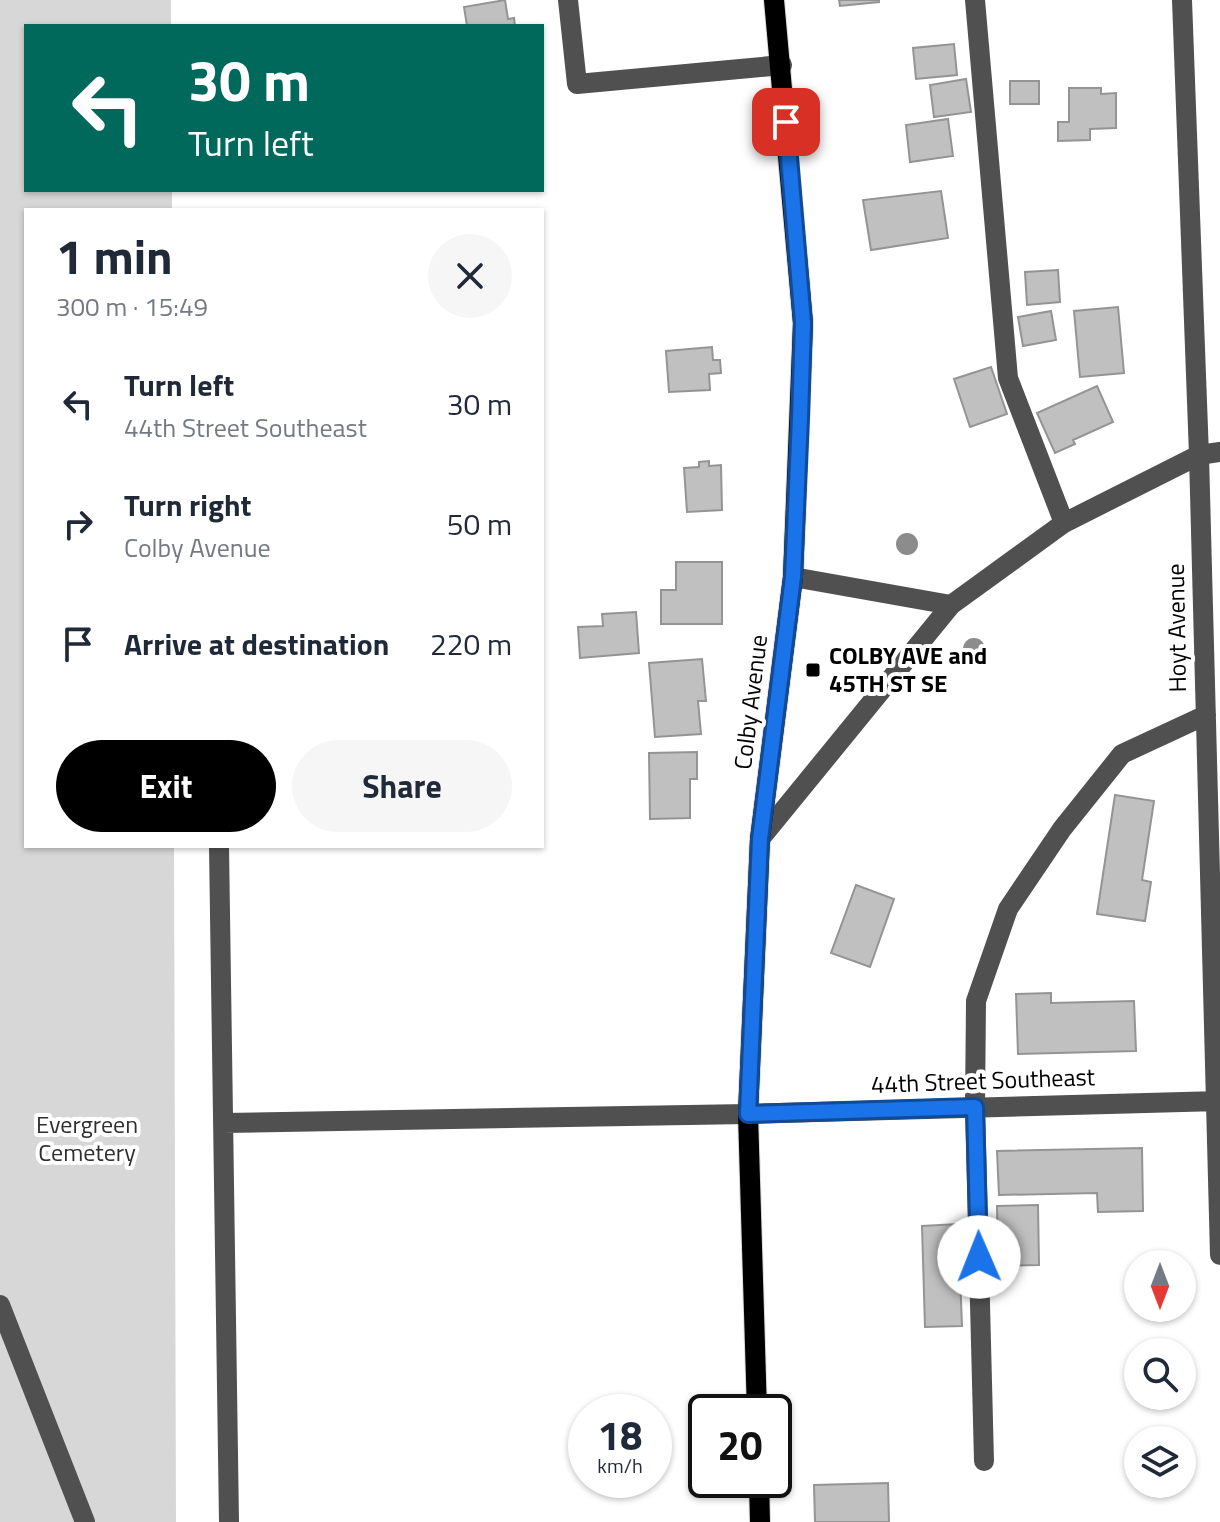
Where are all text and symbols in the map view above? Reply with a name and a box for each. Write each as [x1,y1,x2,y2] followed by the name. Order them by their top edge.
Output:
[188,38,310,123] text: 30 m
[56,56,160,160] icon: left
[752,88,820,156] pin
[764,100,808,144] icon: arrive
[188,115,314,170] text: Turn left
[56,220,173,293] text: 1 min
[428,234,512,318] button: close
[56,287,208,326] text: 300 m · 15:49
[124,362,234,408] text: Turn left
[447,381,512,427] text: 30 m
[56,382,100,426] icon: left
[124,408,367,447] text: 44th Street Southeast
[124,482,252,528] text: Turn right
[447,501,512,547] text: 50 m
[56,502,100,546] icon: right
[124,528,271,567] text: Colby Avenue
[1157,563,1195,693] street label: Hoyt Avenue
[124,621,389,667] text: Arrive at destination
[430,621,512,667] text: 220 m
[56,622,100,666] icon: arrive
[724,632,776,771] street label: Colby Avenue
[829,637,987,701] place label: COLBY AVE and 45TH ST SE
[804,661,822,679] marker: COLBY AVE and 45TH ST SE
[56,740,276,832] button: Exit
[292,740,512,832] button: Share
[870,1058,1096,1102] street label: 44th Street Southeast
[36,1106,138,1170] park label: Evergreen Cemetery
[937,1215,1021,1299] position arrow
[1124,1250,1196,1322] north arrow
[1124,1250,1196,1498] map controls
[1124,1338,1196,1410] button: search
[688,1394,792,1498] speed limit sign: 20
[598,1405,642,1466] text: 18
[1124,1426,1196,1498] button: layers
[597,1450,643,1481] text: km/h

